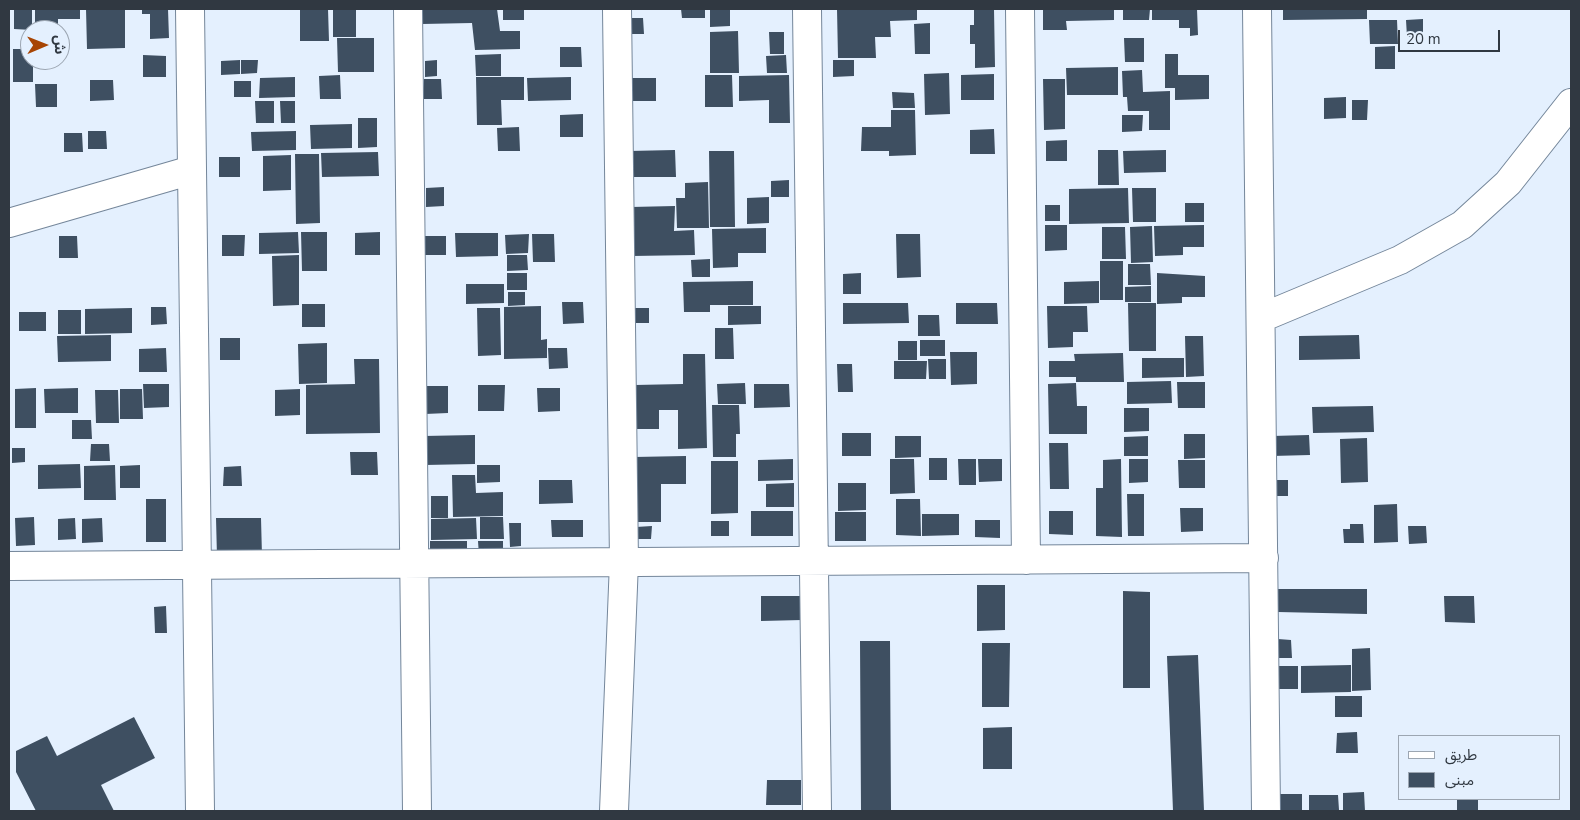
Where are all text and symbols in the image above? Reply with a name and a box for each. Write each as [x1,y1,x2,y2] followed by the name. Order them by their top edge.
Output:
[20,20,70,70] north arrow
[1400,20,1502,52] scale bar
[1406,29,1441,49] text: 20 m
[50,35,69,55] text: ش
[1398,735,1560,800] legend
[1445,745,1477,765] text: طريق
[1445,770,1474,790] text: مبنى

